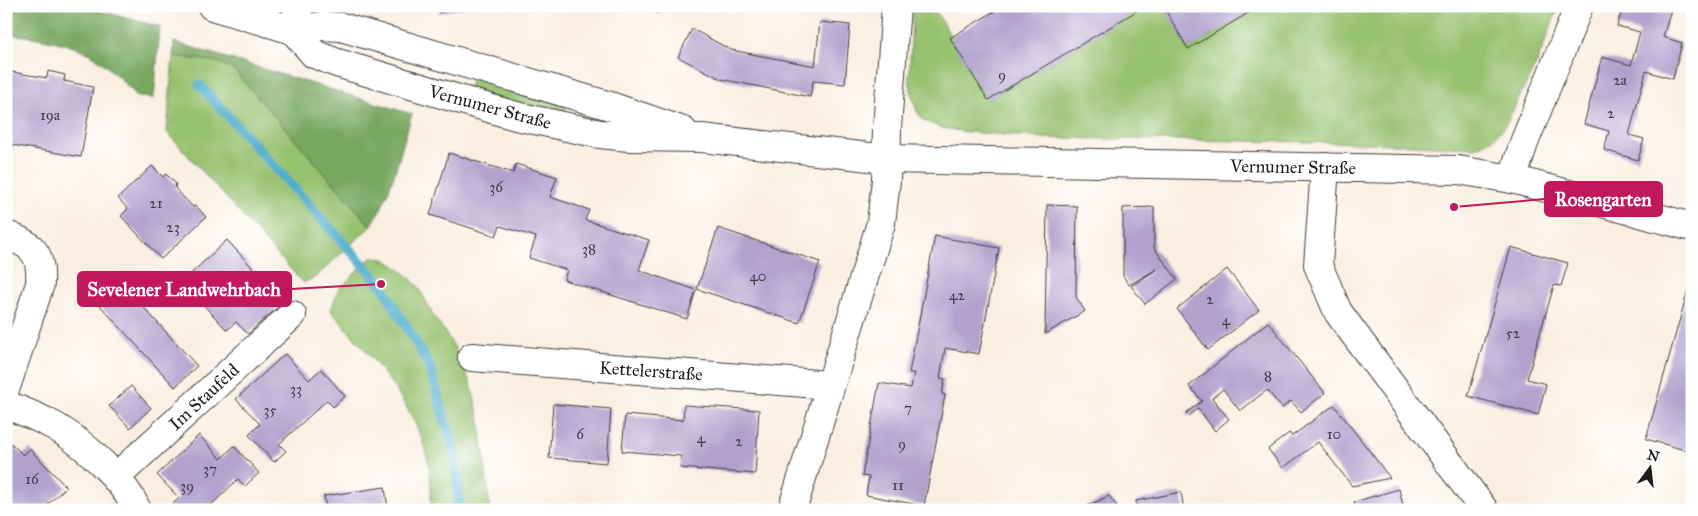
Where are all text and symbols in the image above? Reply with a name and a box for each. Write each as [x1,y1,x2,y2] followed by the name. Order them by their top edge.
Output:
[998,66,1006,84] house number: 9
[1613,71,1628,89] house number: 2a
[425,80,554,134] street label: Vernumer Straße
[1607,104,1615,122] house number: 2
[40,106,61,124] house number: 19a
[1229,155,1356,179] street label: Vernumer Straße
[489,178,504,196] house number: 36
[1545,182,1662,216] callout: Rosengarten
[1555,188,1652,212] text: Rosengarten
[149,194,163,212] house number: 21
[166,218,180,236] house number: 23
[582,240,596,258] house number: 38
[749,267,767,285] house number: 40
[78,272,291,306] callout: Sevelener Landwehrbach
[87,278,281,301] text: Sevelener Landwehrbach
[949,286,965,304] house number: 42
[1206,290,1214,308] house number: 2
[1222,311,1231,329] house number: 4
[1506,324,1521,342] house number: 52
[599,356,703,386] street label: Kettelerstraße
[164,359,244,435] street label: Im Staufeld
[1264,367,1272,385] house number: 8
[290,380,302,398] house number: 33
[904,399,912,417] house number: 7
[264,401,277,419] house number: 35
[576,425,585,443] house number: 6
[1327,425,1341,443] house number: 10
[697,429,706,447] house number: 4
[735,432,743,450] house number: 2
[898,435,906,453] house number: 9
[1626,444,1676,494] north arrow
[1645,446,1661,466] text: N
[203,460,217,478] house number: 37
[25,470,40,488] house number: 16
[892,476,904,494] house number: 11
[180,477,194,495] house number: 39

